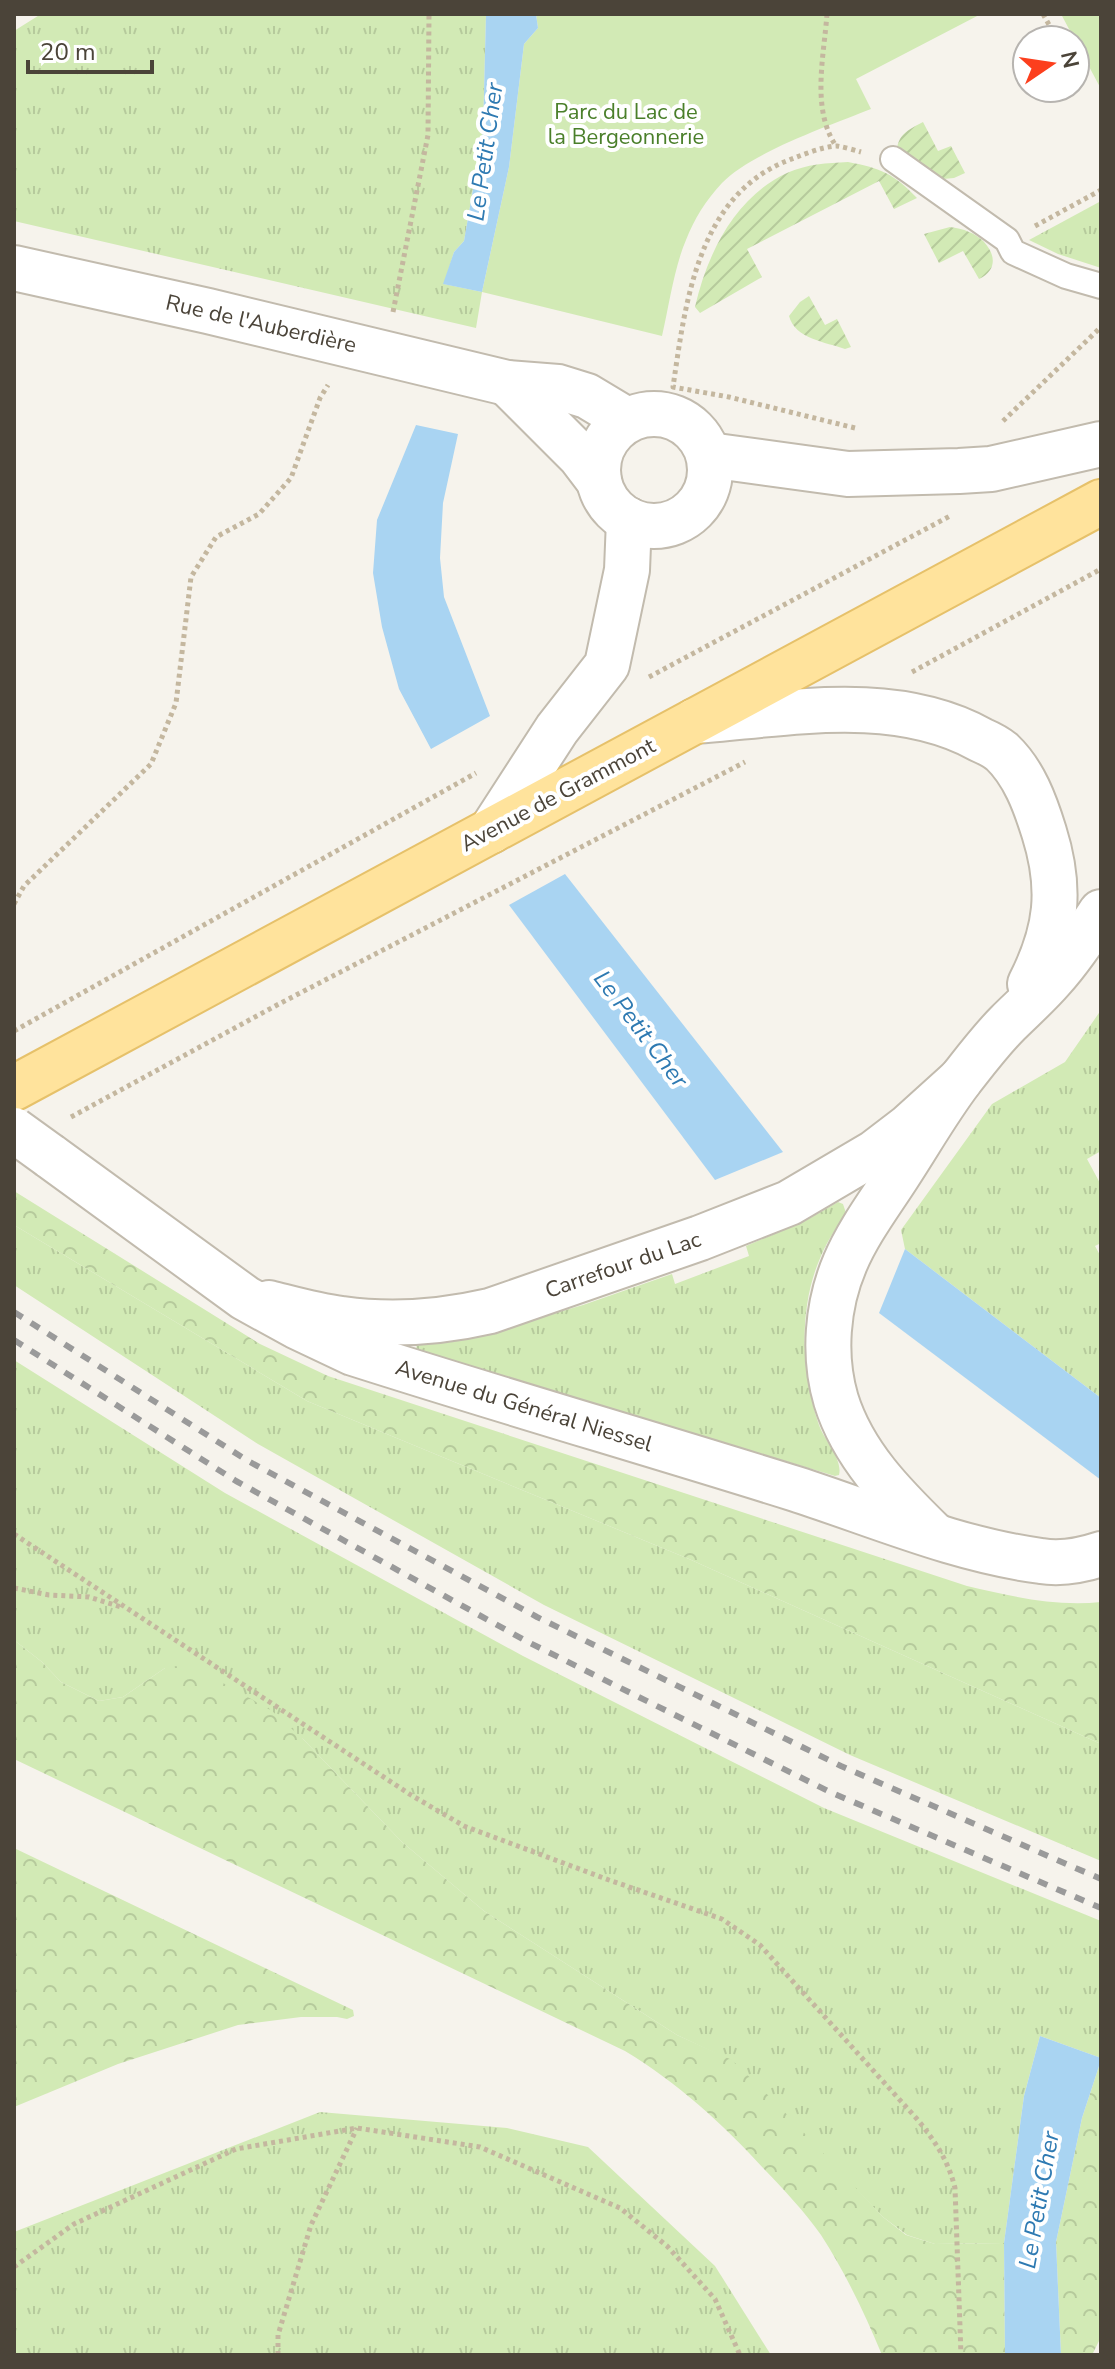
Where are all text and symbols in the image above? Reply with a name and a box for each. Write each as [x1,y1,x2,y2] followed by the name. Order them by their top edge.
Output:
[28,24,152,74] scale bar
[1011,24,1091,104] north arrow
[40,36,96,68] text: 20 m
[1053,48,1086,71] text: N
[459,80,511,223] water label: Le Petit Cher
[548,97,704,152] park label: Parc du Lac de la Bergeonnerie
[163,287,359,361] street label: Rue de l'Auberdière
[456,731,661,859] street label: Avenue de Grammont
[586,964,696,1095] water label: Le Petit Cher
[541,1224,705,1306] street label: Carrefour du Lac
[392,1353,657,1460] street label: Avenue du Général Niessel
[1011,2127,1067,2271] water label: Le Petit Cher

